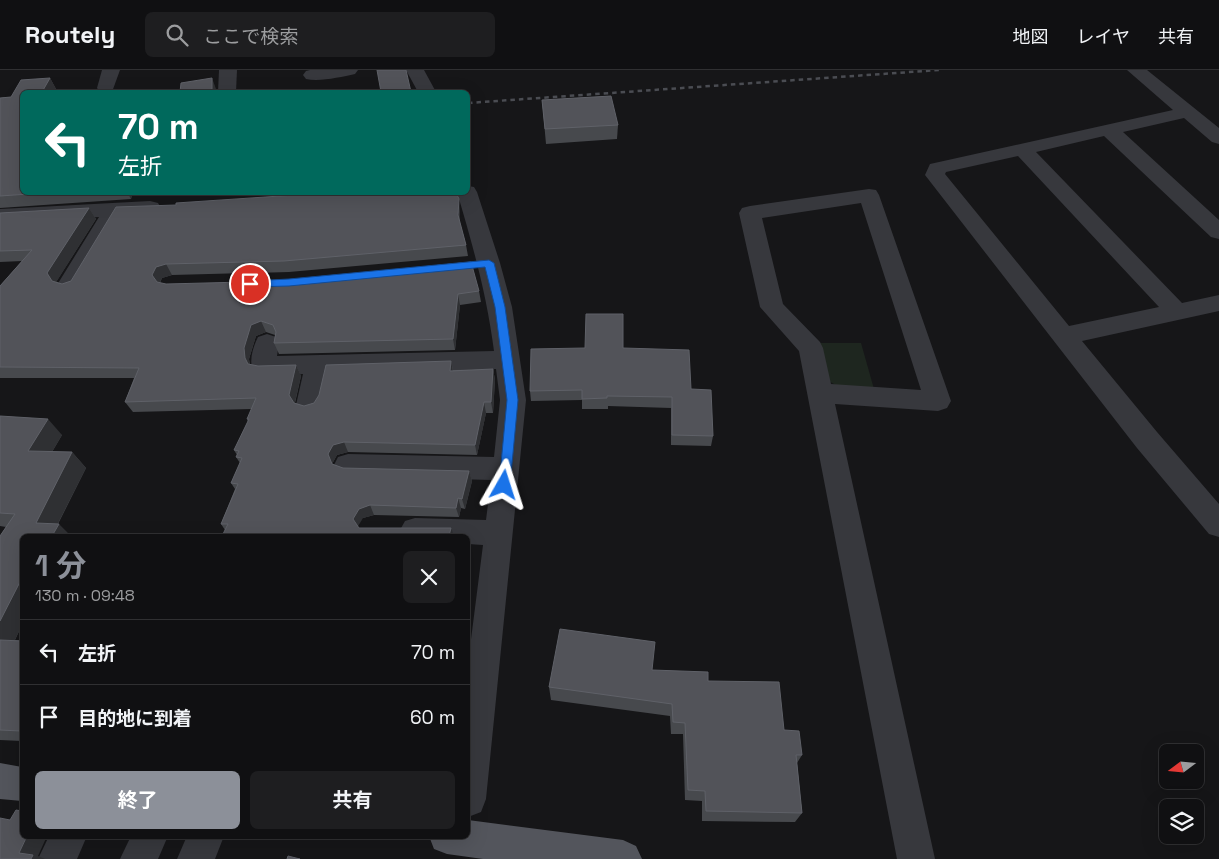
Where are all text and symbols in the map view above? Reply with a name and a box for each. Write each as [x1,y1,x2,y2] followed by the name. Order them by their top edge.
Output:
[145,12,495,57] search box
[25,19,115,50] text: Routely
[163,21,191,49] icon: search
[203,24,298,49] text: ここで検索
[1013,25,1049,48] text: 地図
[1077,25,1130,48] text: レイヤ
[1158,25,1194,48] text: 共有
[118,105,199,149] text: 70 m
[35,110,100,175] icon: left
[118,152,162,180] text: 左折
[229,263,271,305] pin
[236,270,264,298] icon: arrive
[477,458,529,510] position arrow
[35,546,86,585] text: 1 分
[403,551,455,603] button: close
[35,585,135,606] text: 130 m · 09:48
[35,638,63,666] icon: left
[411,640,455,665] text: 70 m
[78,641,116,666] text: 左折
[35,703,63,731] icon: arrive
[410,705,455,730] text: 60 m
[78,706,192,731] text: 目的地に到着
[1159,744,1204,789] north arrow
[1159,744,1204,844] map controls
[35,771,240,829] button: 終了
[250,771,455,829] button: 共有
[1159,799,1204,844] button: layers

